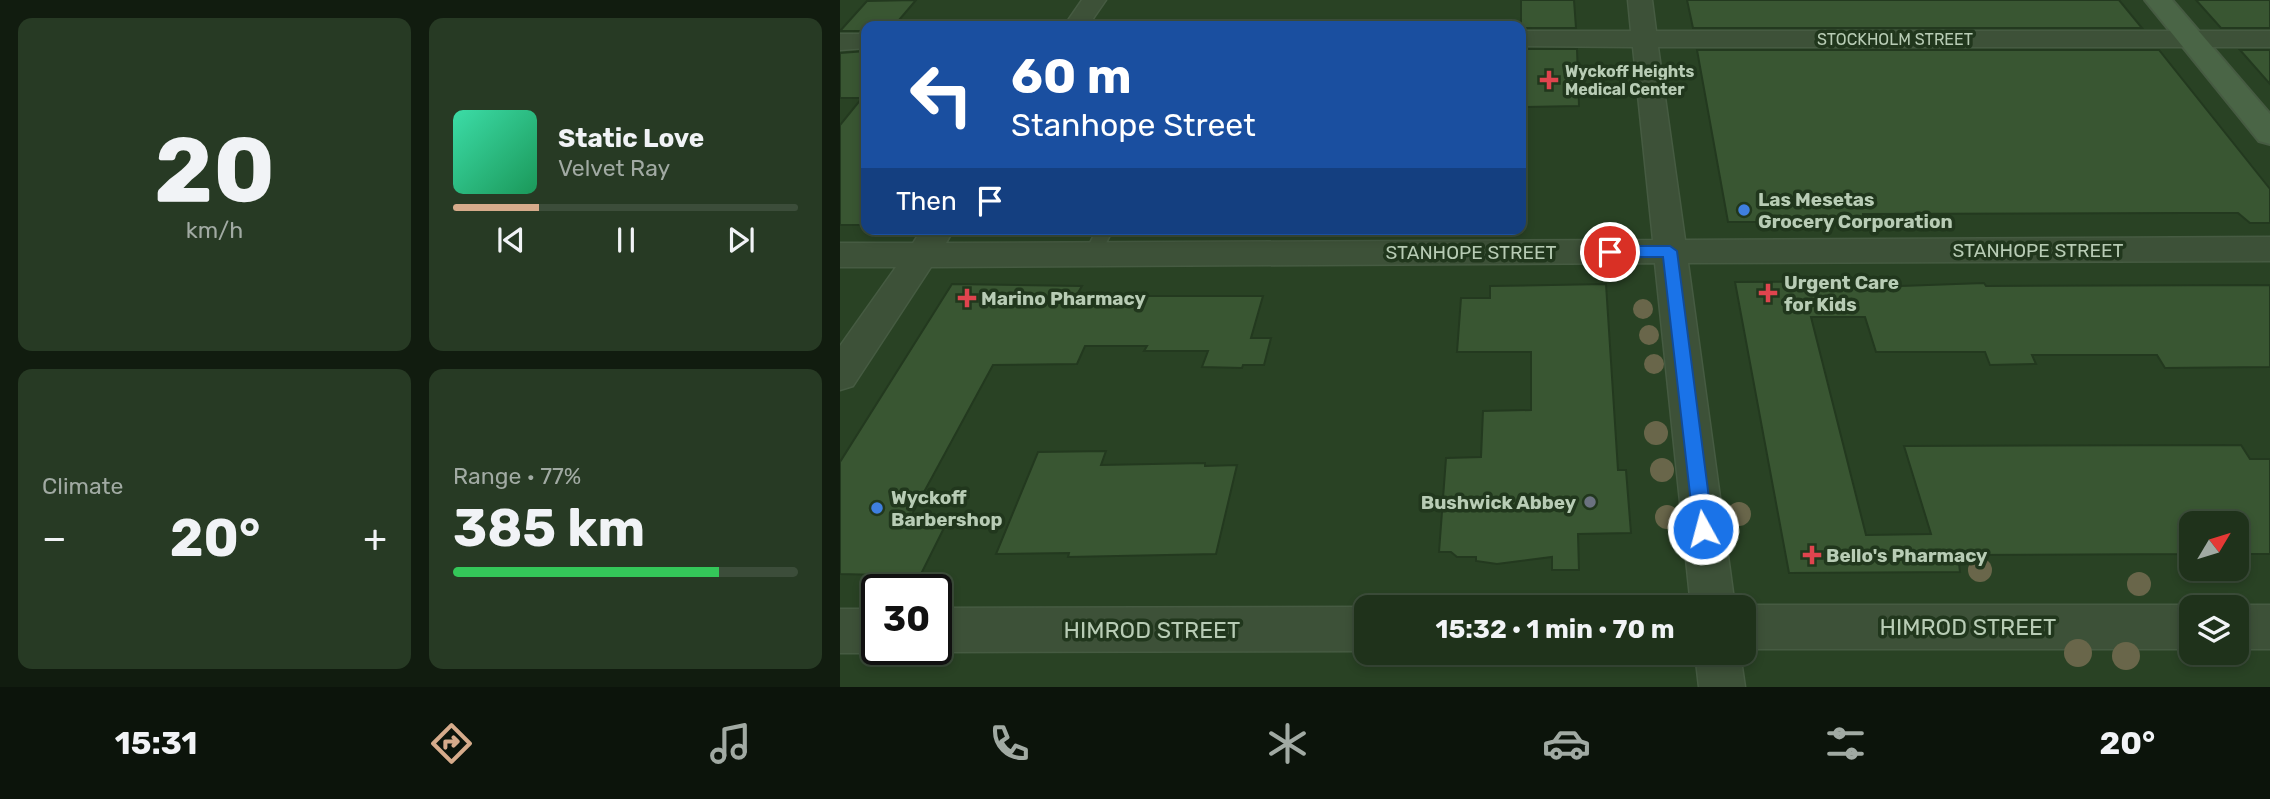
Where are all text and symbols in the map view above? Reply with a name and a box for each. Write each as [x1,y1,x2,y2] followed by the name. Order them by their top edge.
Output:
[1817,30,1973,49] street label: STOCKHOLM STREET
[1011,47,1132,105] text: 60 m
[896,49,987,140] icon: left
[1565,62,1695,99] place label: Wyckoff Heights Medical Center
[1539,70,1559,90] marker: Wyckoff Heights Medical Center
[1011,106,1256,144] text: Stanhope Street
[154,116,275,224] text: 20
[558,123,704,154] text: Static Love
[558,154,670,182] text: Velvet Ray
[971,182,1009,220] icon: arrive
[896,186,957,217] text: Then
[1758,188,1953,233] place label: Las Mesetas Grocery Corporation
[1736,202,1752,218] marker: Las Mesetas Grocery Corporation
[186,216,243,244] text: km/h
[492,221,530,259] icon: previous
[607,221,645,259] icon: pause
[722,221,760,259] icon: next
[1580,222,1640,282] pin
[1591,233,1629,271] icon: arrive
[1952,239,2124,262] street label: STANHOPE STREET
[1385,241,1557,264] street label: STANHOPE STREET
[1784,271,1899,316] place label: Urgent Care for Kids
[1758,283,1778,303] marker: Urgent Care for Kids
[981,287,1146,310] place label: Marino Pharmacy
[959,290,975,306] marker: Marino Pharmacy
[453,462,581,490] text: Range · 77%
[42,472,123,500] text: Climate
[891,486,1003,531] place label: Wyckoff Barbershop
[1421,491,1577,514] place label: Bushwick Abbey
[1666,492,1740,566] position arrow
[1582,494,1598,510] marker: Bushwick Abbey
[453,497,645,559] text: 385 km
[869,500,885,516] marker: Wyckoff Barbershop
[170,507,260,569] text: 20°
[2179,511,2249,581] north arrow
[2179,511,2249,665] map controls
[42,515,67,561] text: −
[363,515,387,561] text: +
[1826,544,1988,567] place label: Bello's Pharmacy
[1804,547,1820,563] marker: Bello's Pharmacy
[861,574,952,665] speed limit sign: 30
[2179,595,2249,665] button: layers
[1880,613,2056,641] street label: HIMROD STREET
[1435,614,1675,645] text: 15:32 · 1 min · 70 m
[1064,616,1240,644] street label: HIMROD STREET
[427,719,476,768] icon: directions
[706,719,755,768] icon: music
[985,719,1034,768] icon: phone
[1263,719,1312,768] icon: climate
[1542,719,1591,768] icon: car
[1821,719,1870,768] icon: filters
[115,724,197,762] text: 15:31
[2099,724,2155,762] text: 20°

